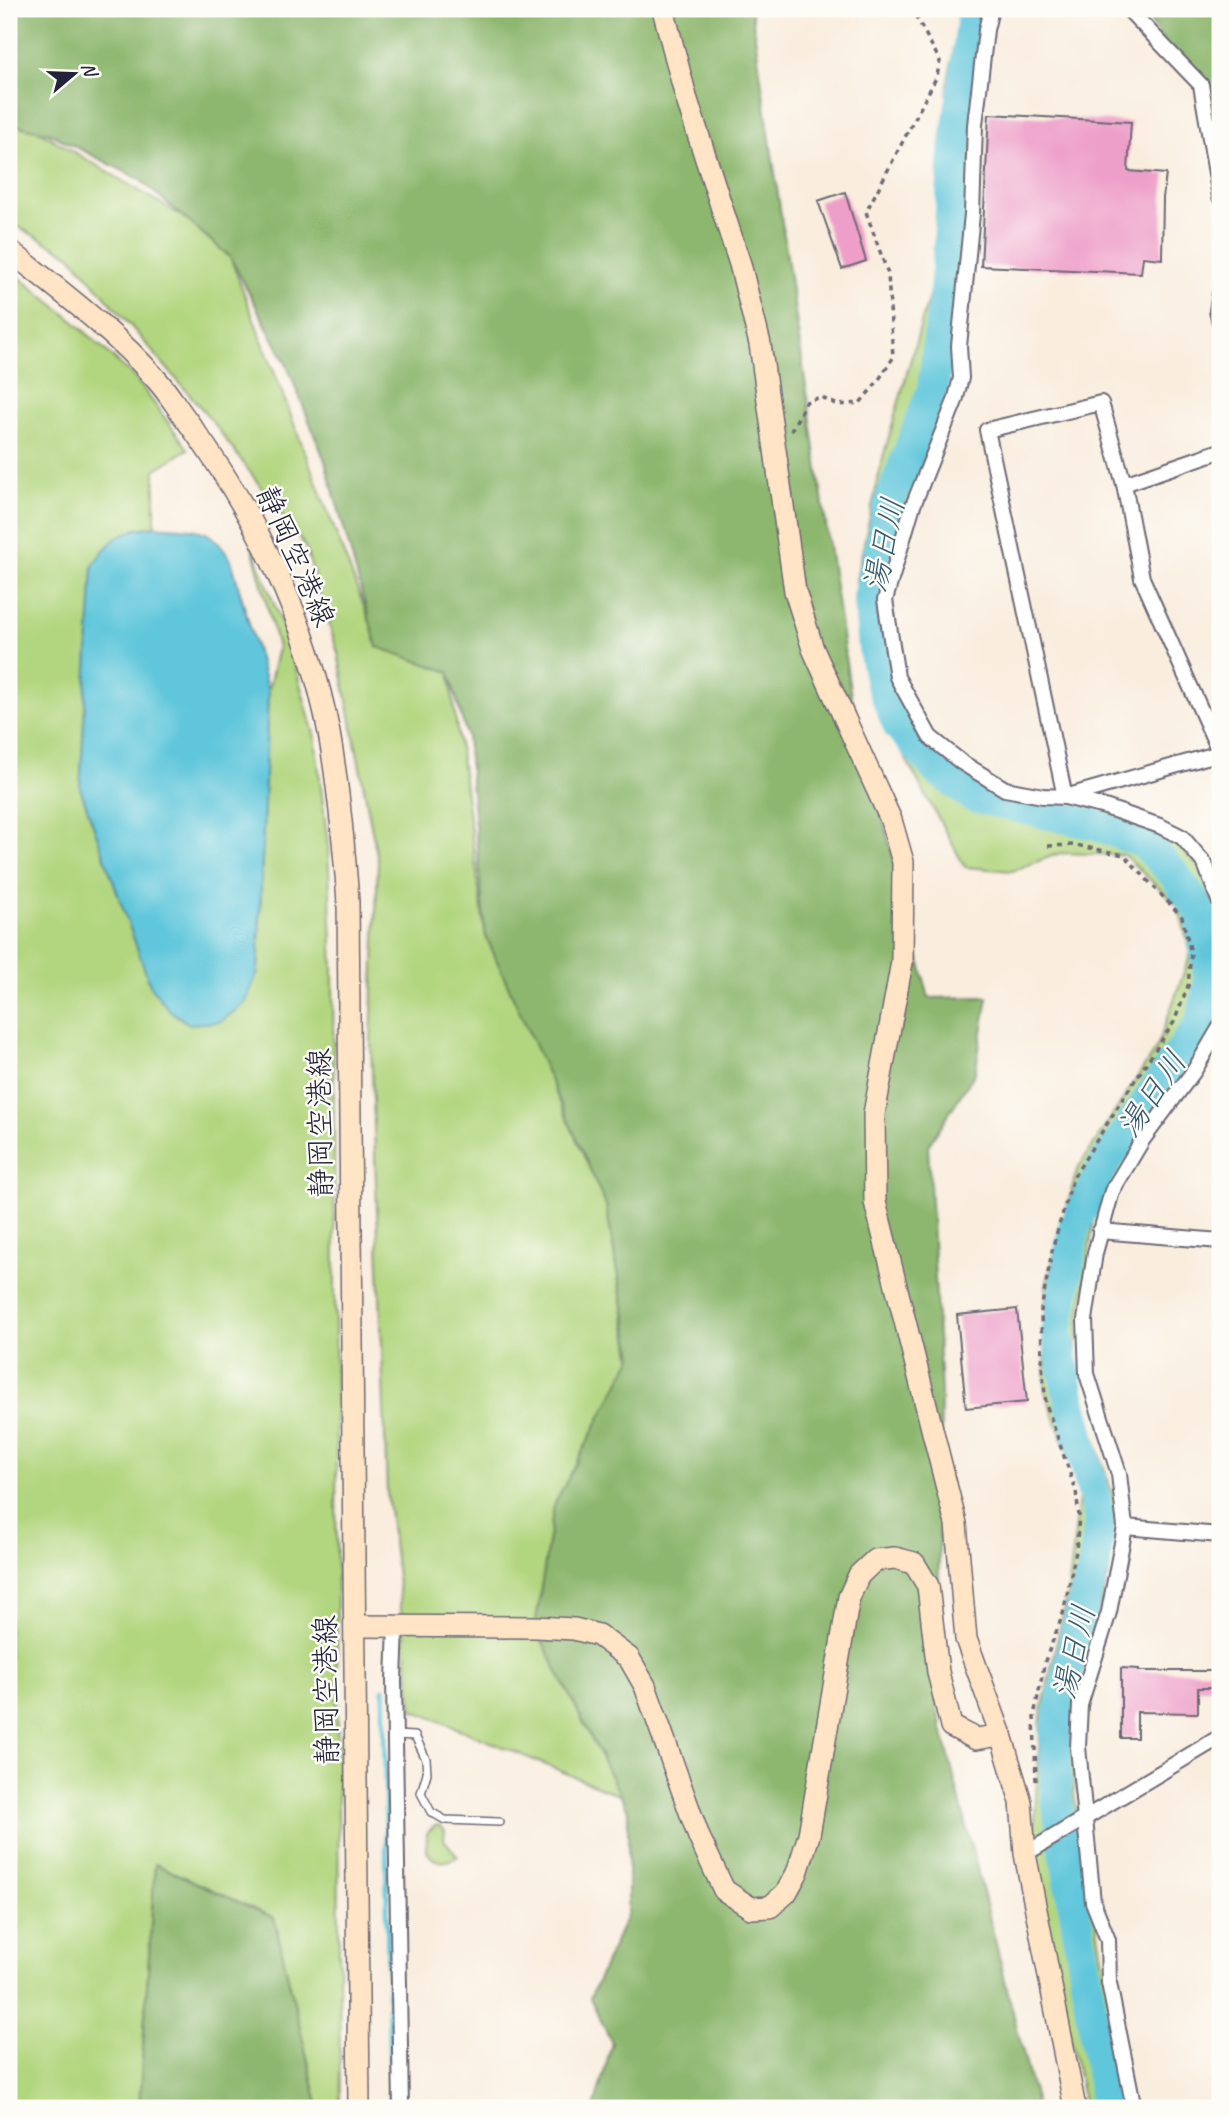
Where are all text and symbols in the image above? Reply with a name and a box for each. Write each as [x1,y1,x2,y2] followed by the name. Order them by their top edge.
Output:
[38,38,108,108] north arrow
[76,59,103,81] text: N
[248,480,344,632] street label: 静岡空港線
[854,494,914,596] water label: 湯日川
[1108,1043,1196,1145] water label: 湯日川
[300,1048,340,1198] street label: 静岡空港線
[1043,1601,1105,1703] water label: 湯日川
[306,1615,346,1765] street label: 静岡空港線

